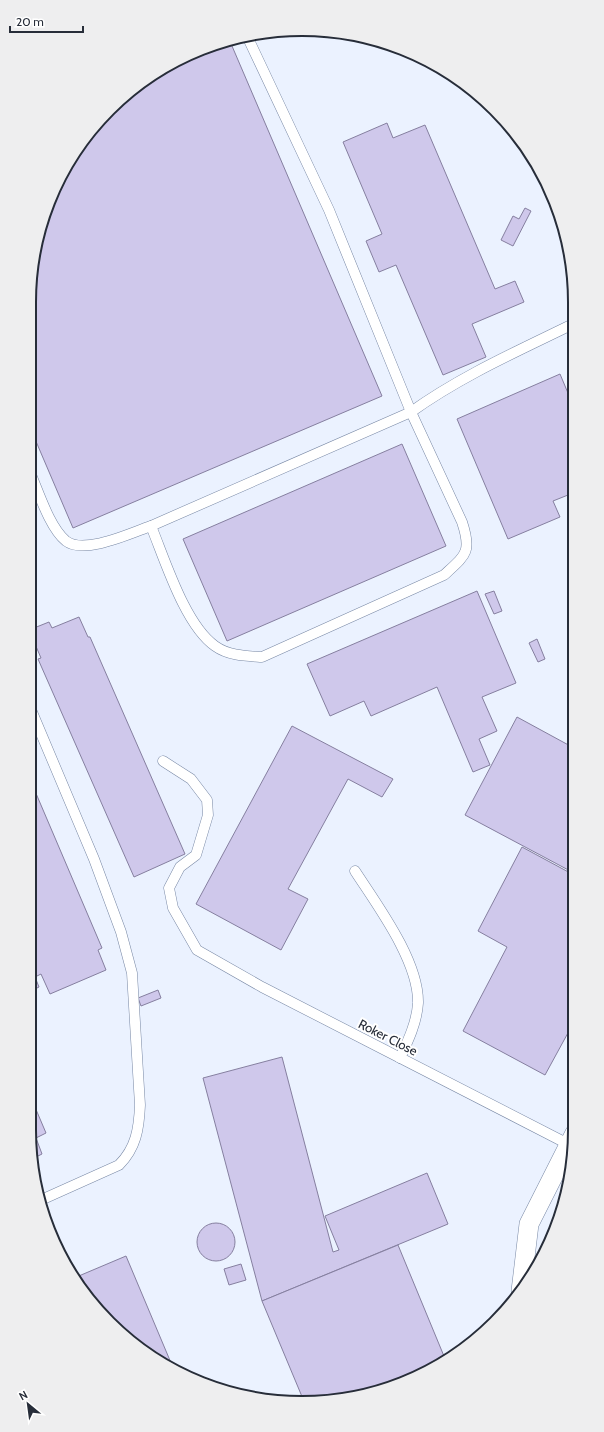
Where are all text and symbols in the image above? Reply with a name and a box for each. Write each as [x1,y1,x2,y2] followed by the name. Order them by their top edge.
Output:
[10,8,83,34] scale bar
[16,14,44,29] text: 20 m
[356,1015,421,1059] street label: Roker Close
[8,1384,48,1424] north arrow
[16,1387,30,1403] text: N

